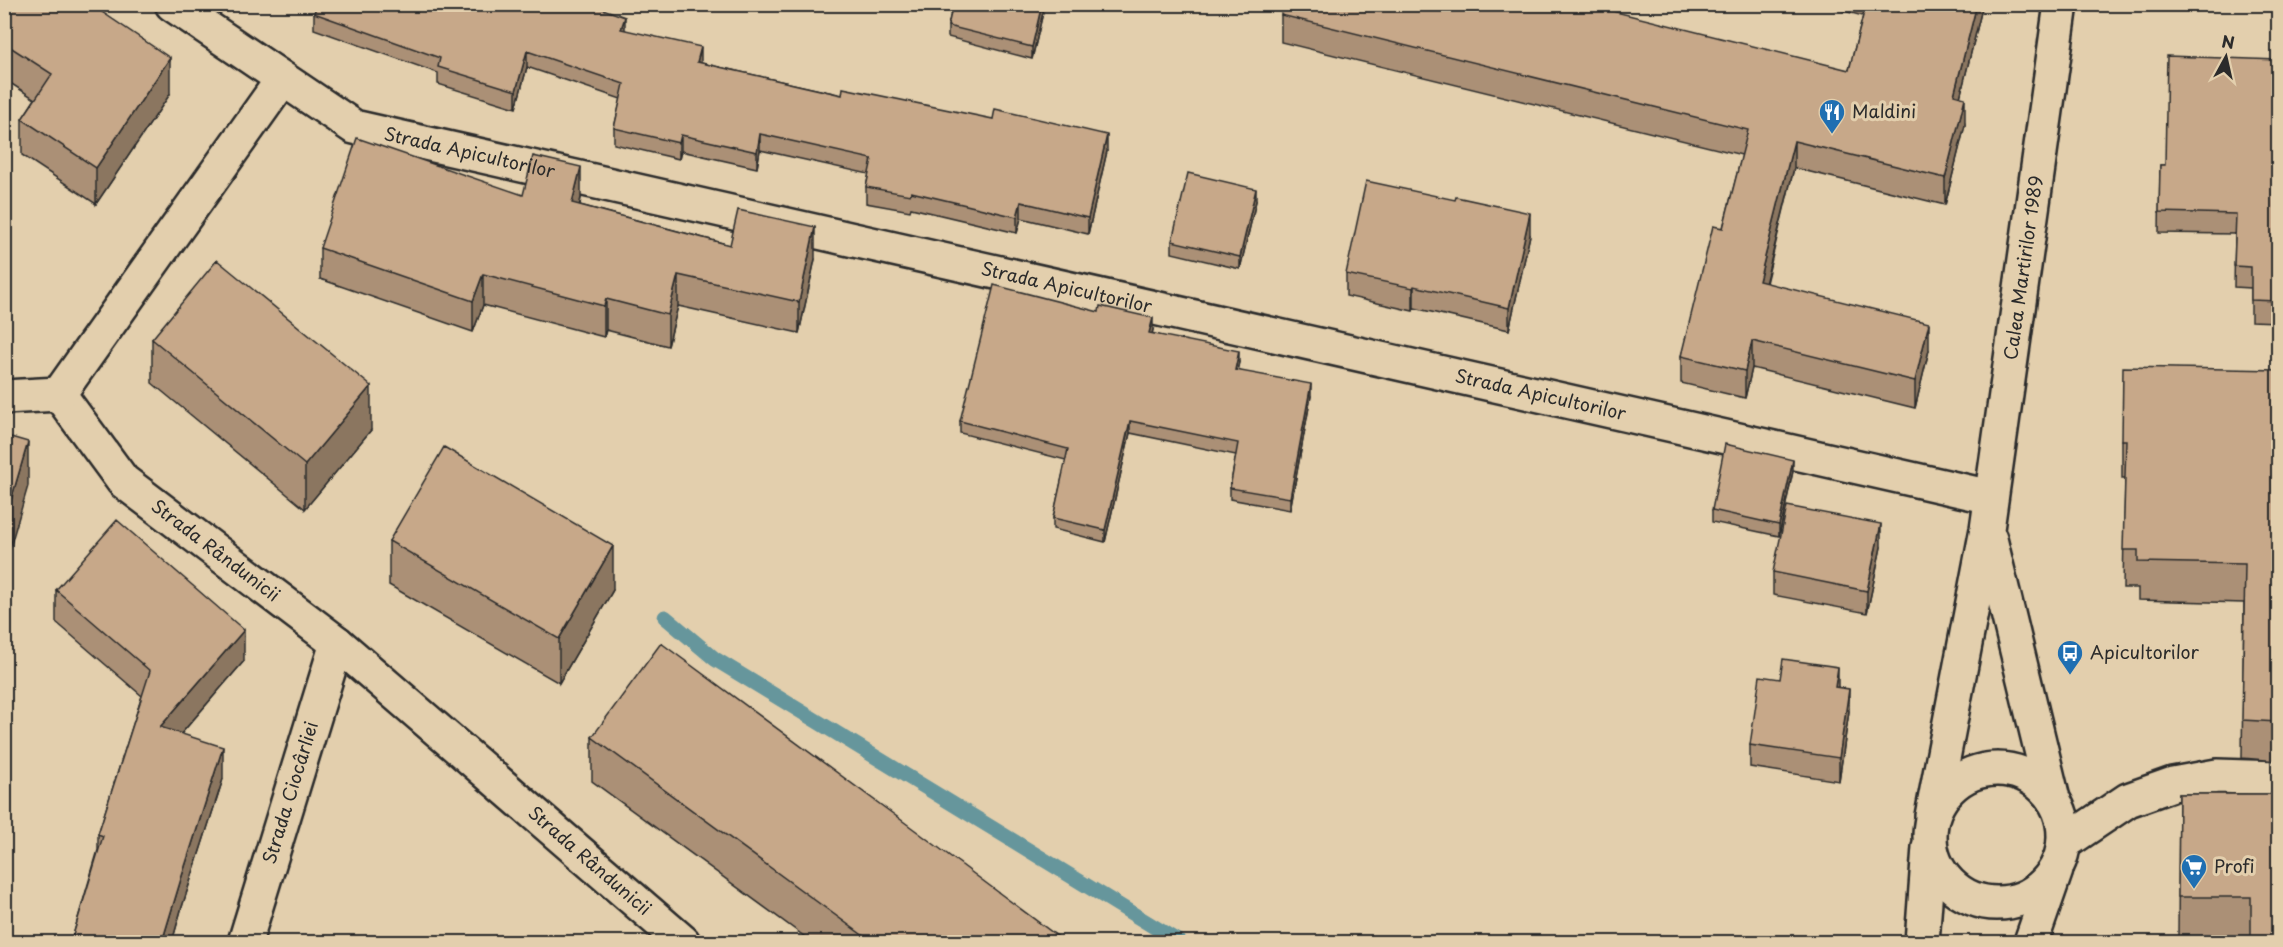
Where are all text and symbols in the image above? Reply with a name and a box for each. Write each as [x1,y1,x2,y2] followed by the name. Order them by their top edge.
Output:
[2196,27,2256,87] north arrow
[2220,28,2236,54] text: N
[1817,97,1847,135] restaurant icon: Maldini
[1852,97,1916,124] place label: Maldini
[382,119,558,184] street label: Strada Apicultorilor
[1996,174,2049,362] street label: Calea Martirilor 1989
[979,254,1155,319] street label: Strada Apicultorilor
[1453,361,1629,426] street label: Strada Apicultorilor
[146,492,286,607] street label: Strada Rândunicii
[2055,638,2085,676] bus stop icon: Apicultorilor
[2090,638,2200,665] place label: Apicultorilor
[255,718,324,867] street label: Strada Ciocârliei
[523,799,658,921] street label: Strada Rândunicii
[2179,852,2209,890] supermarket icon: Profi
[2214,852,2255,879] place label: Profi

